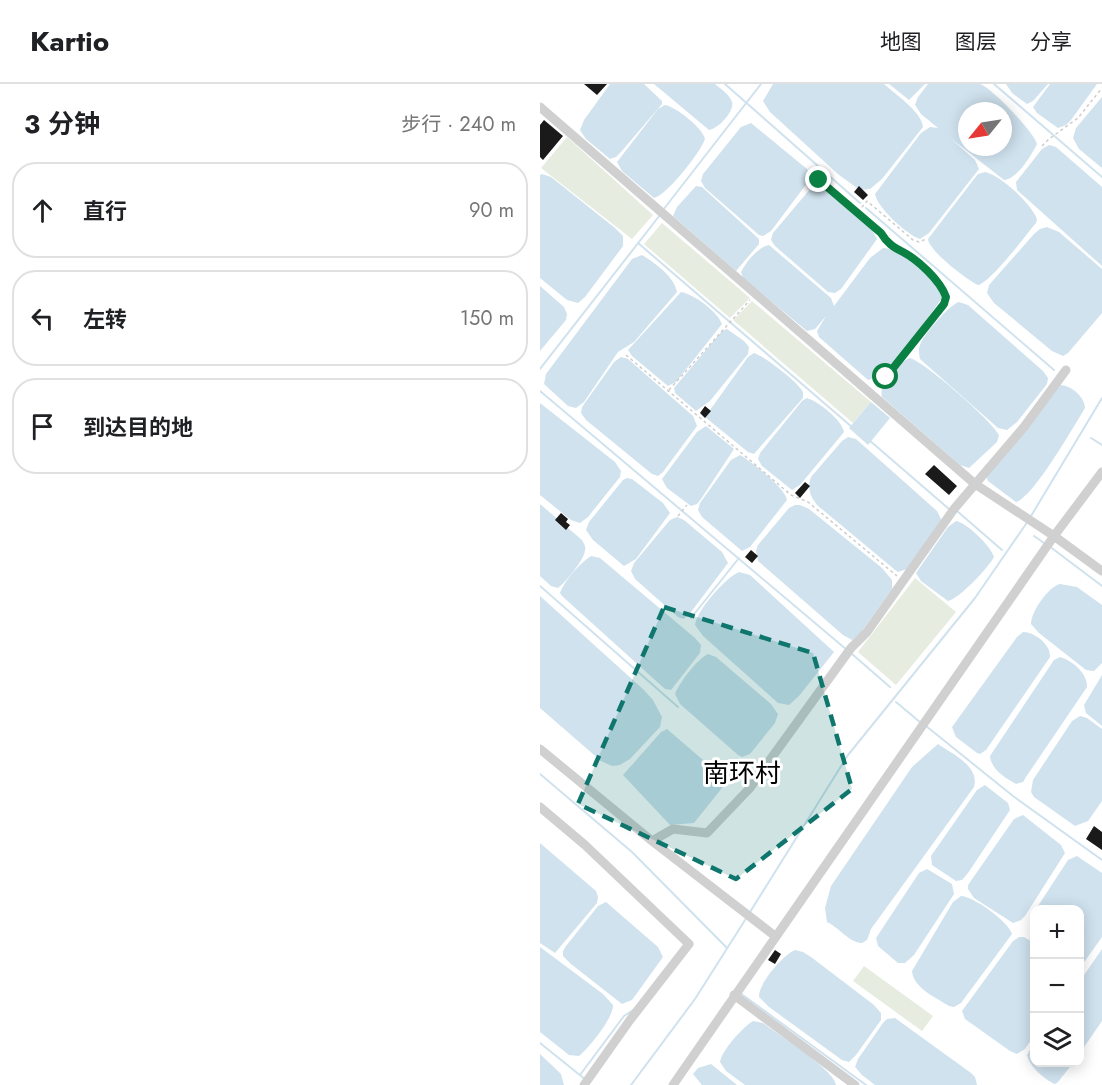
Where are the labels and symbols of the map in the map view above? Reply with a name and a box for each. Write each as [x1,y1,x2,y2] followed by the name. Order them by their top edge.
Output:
[958,102,1012,156] north arrow
[805,166,831,192] route end
[872,363,898,389] route start
[703,754,781,792] district label: 南环村

